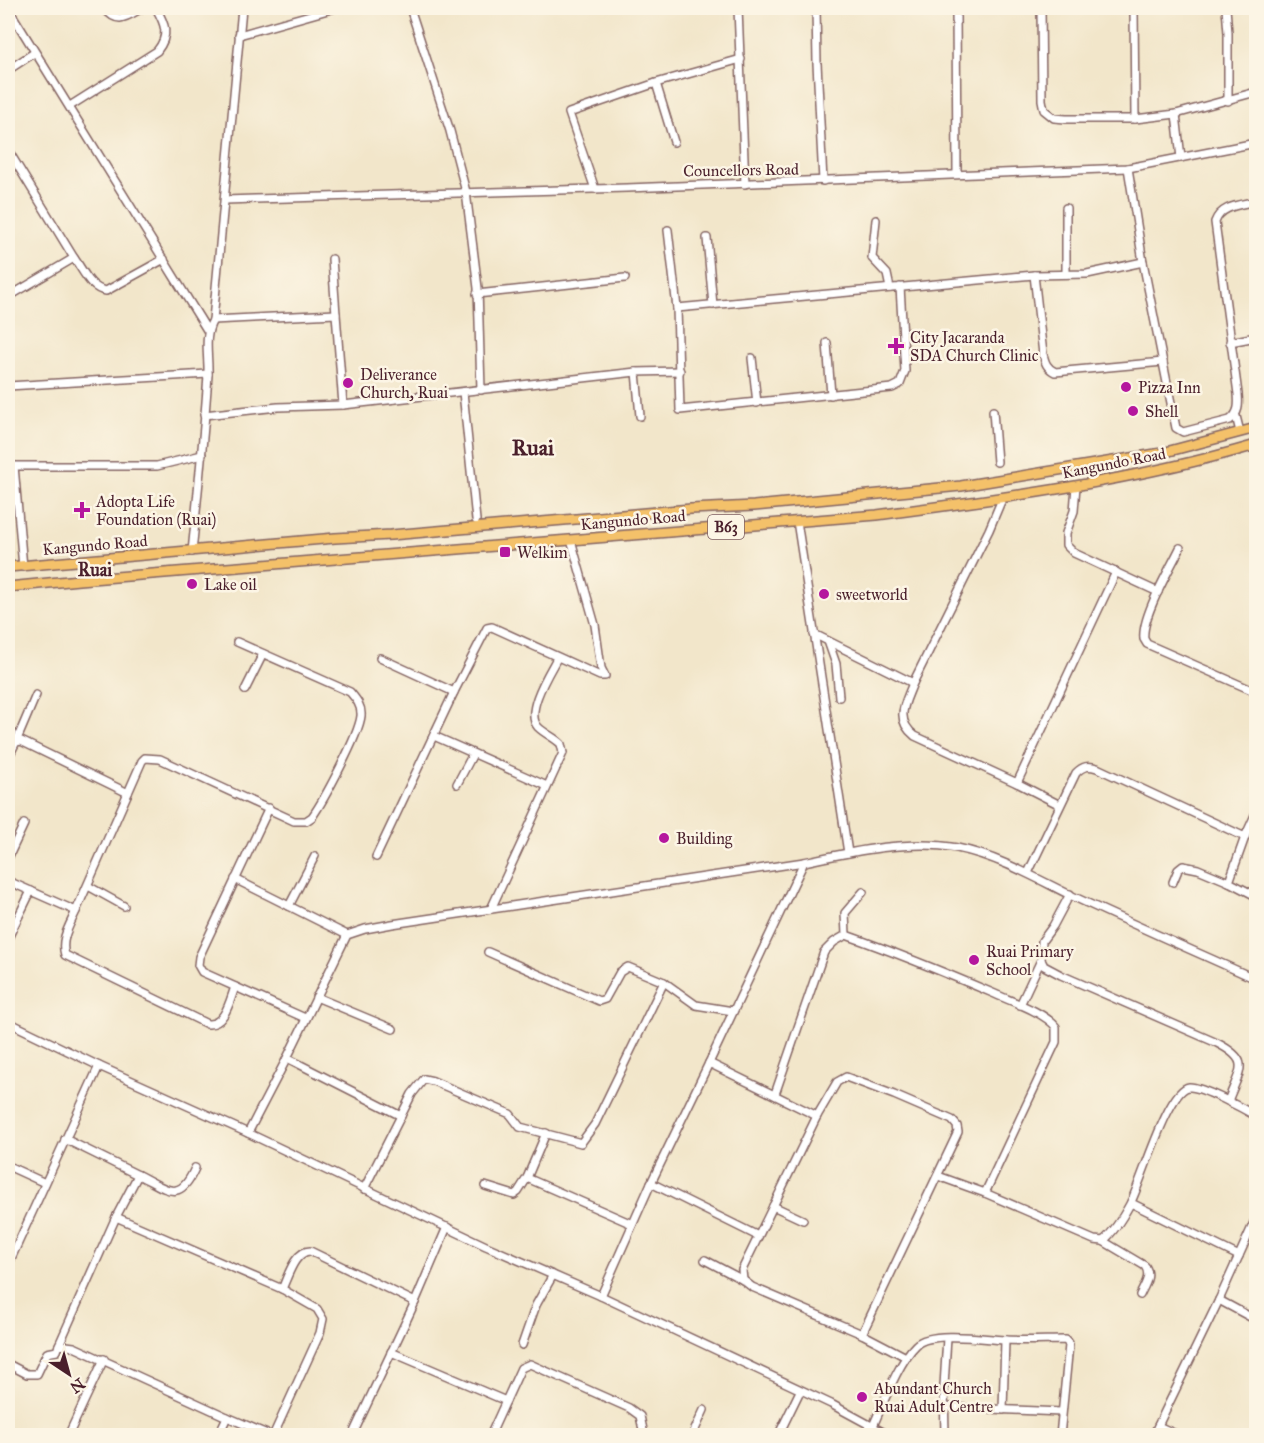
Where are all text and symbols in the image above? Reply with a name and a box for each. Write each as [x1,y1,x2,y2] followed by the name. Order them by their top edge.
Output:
[683,159,799,181] street label: Councellors Road
[910,328,1039,365] place label: City Jacaranda SDA Church Clinic
[887,337,905,355] marker: City Jacaranda SDA Church Clinic
[360,365,449,402] place label: Deliverance Church, Ruai
[341,376,355,390] marker: Deliverance Church, Ruai
[1138,378,1201,397] place label: Pizza Inn
[1119,380,1133,394] marker: Pizza Inn
[1145,402,1179,421] place label: Shell
[1126,404,1140,418] marker: Shell
[512,434,555,461] district label: Ruai
[1060,444,1168,483] street label: Kangundo Road
[95,492,216,530] place label: Adopta Life Foundation (Ruai)
[73,501,91,519] marker: Adopta Life Foundation (Ruai)
[580,506,686,535] street label: Kangundo Road
[708,515,744,539] road number: B63
[42,531,148,560] street label: Kangundo Road
[517,543,568,562] place label: Welkim
[498,545,512,559] marker: Welkim
[78,559,113,581] district label: Ruai
[204,575,258,594] place label: Lake oil
[185,577,199,591] marker: Lake oil
[836,585,908,604] place label: sweetworld
[817,587,831,601] marker: sweetworld
[676,829,733,849] place label: Building
[657,831,671,845] marker: Building
[986,942,1074,979] place label: Ruai Primary School
[967,953,981,967] marker: Ruai Primary School
[39,1344,99,1404] north arrow
[66,1374,89,1398] text: N
[873,1379,994,1416] place label: Abundant Church Ruai Adult Centre
[855,1390,869,1404] marker: Abundant Church Ruai Adult Centre

